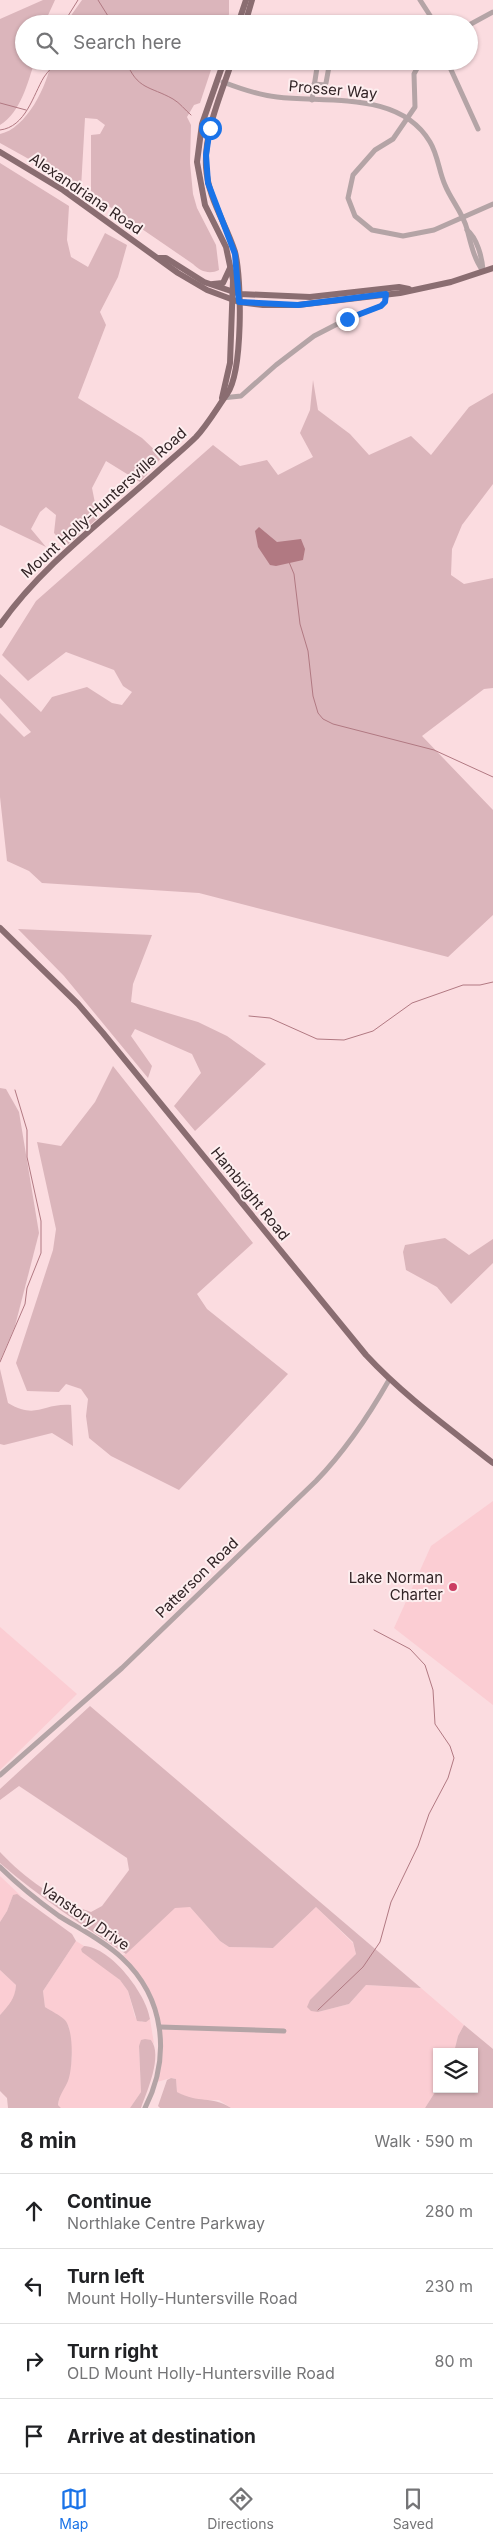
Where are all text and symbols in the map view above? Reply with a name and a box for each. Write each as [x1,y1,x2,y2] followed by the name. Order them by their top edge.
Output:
[15,15,478,70] search box
[33,29,61,57] icon: search
[73,31,182,54] text: Search here
[288,76,379,103] street label: Prosser Way
[199,117,222,140] route start
[26,149,147,239] street label: Alexandriana Road
[336,308,359,331] route end
[17,423,190,582] street label: Mount Holly-Huntersville Road
[207,1143,294,1244] street label: Hambright Road
[151,1533,242,1622] street label: Patterson Road
[349,1568,443,1604] place label: Lake Norman Charter
[447,1581,459,1593] marker: Lake Norman Charter
[37,1879,133,1954] street label: Vanstory Drive
[433,2048,478,2093] map controls
[433,2048,478,2093] button: layers
[20,2128,77,2153] text: 8 min
[375,2131,473,2151] text: Walk · 590 m
[67,2190,152,2213] text: Continue
[20,2197,48,2225] icon: ahead
[425,2201,473,2221] text: 280 m
[67,2213,265,2233] text: Northlake Centre Parkway
[67,2265,145,2288] text: Turn left
[20,2272,48,2300] icon: left
[425,2276,473,2296] text: 230 m
[67,2288,297,2308] text: Mount Holly-Huntersville Road
[67,2340,158,2363] text: Turn right
[20,2347,48,2375] icon: right
[434,2351,473,2371] text: 80 m
[67,2363,335,2383] text: OLD Mount Holly-Huntersville Road
[20,2422,48,2450] icon: arrive
[67,2425,256,2448] text: Arrive at destination
[59,2485,88,2532] tab: Map
[207,2485,274,2532] tab: Directions
[393,2485,434,2532] tab: Saved

